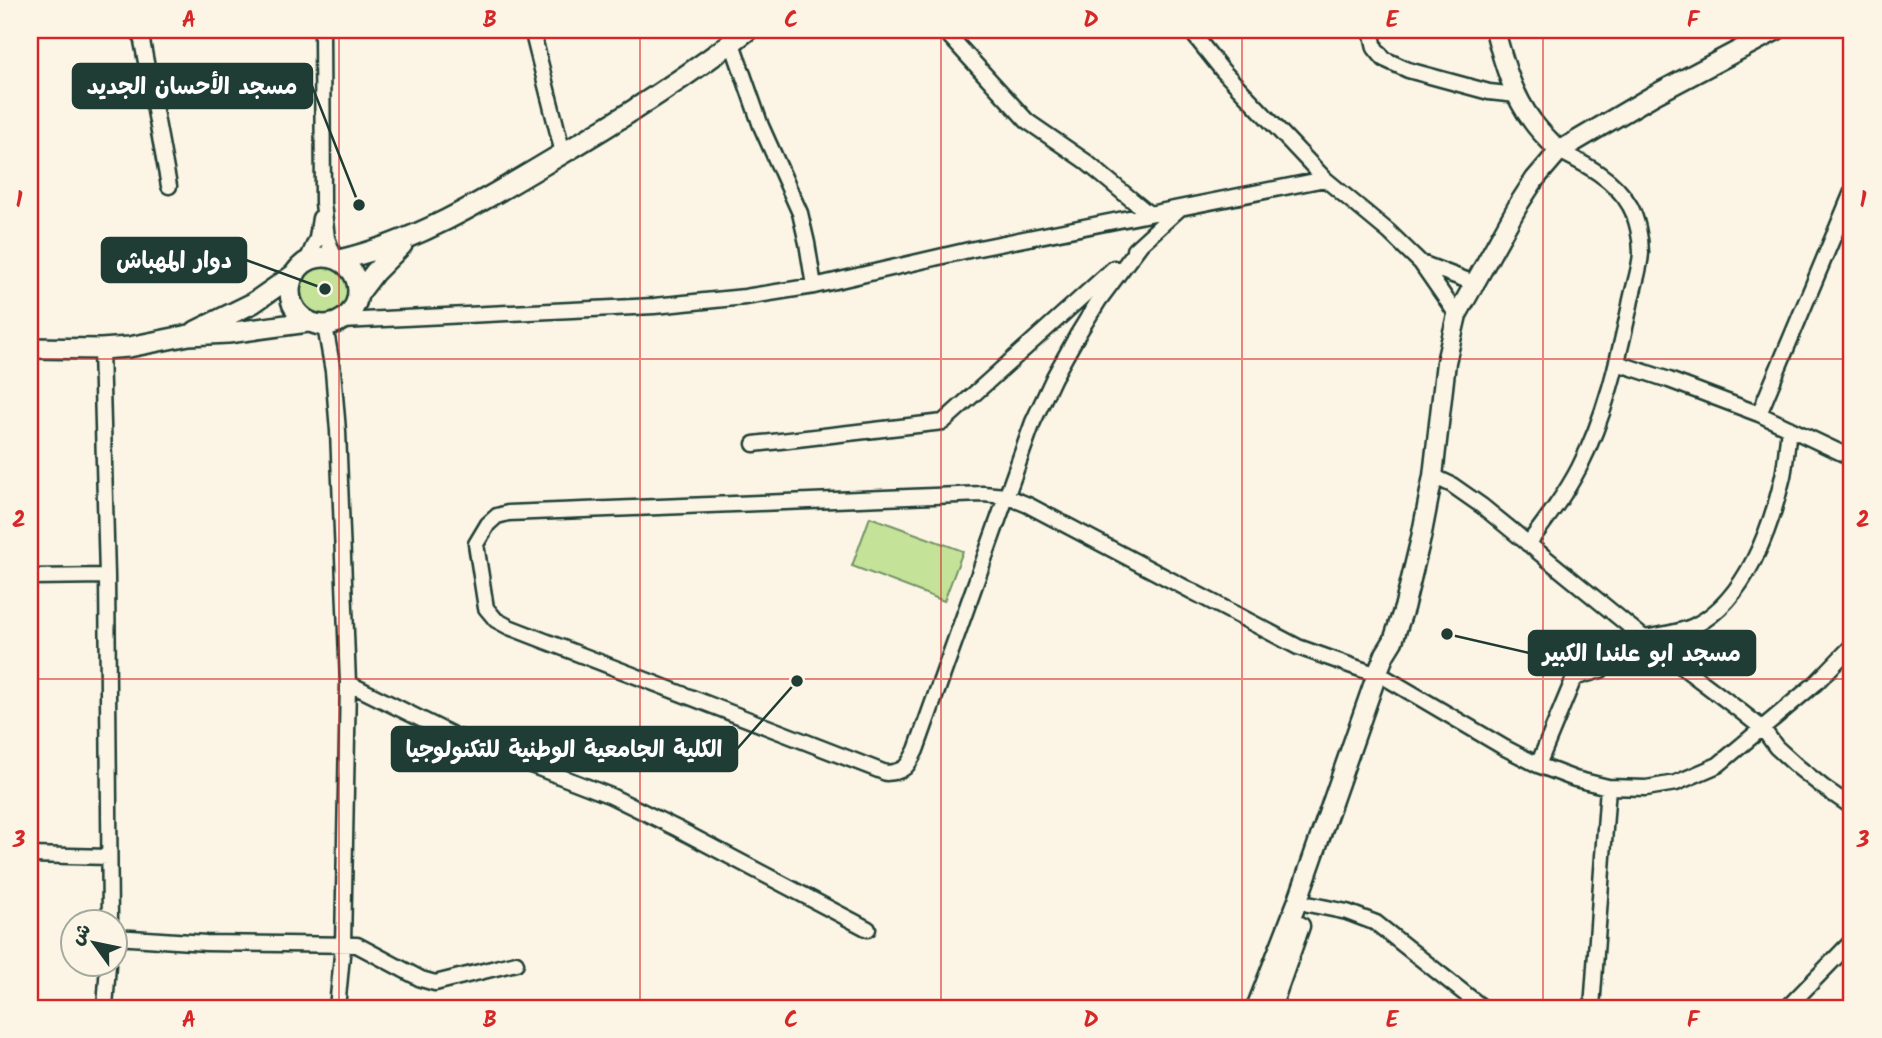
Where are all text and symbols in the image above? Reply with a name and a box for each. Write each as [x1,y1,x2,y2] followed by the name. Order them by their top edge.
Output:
[182,3,196,39] text: A
[483,3,497,39] text: B
[784,3,798,39] text: C
[1083,3,1099,39] text: D
[1386,3,1400,39] text: E
[1687,3,1701,39] text: F
[73,64,312,108] callout: مسجد الأحسان الجديد
[87,70,297,106] text: مسجد الأحسان الجديد
[16,183,23,219] text: 1
[1860,183,1867,219] text: 1
[102,238,246,282] callout: دوار المهباش
[116,244,232,280] text: دوار المهباش
[12,503,26,539] text: 2
[1856,503,1870,539] text: 2
[1529,631,1755,675] callout: مسجد ابو علندا الكبير
[1541,637,1741,673] text: مسجد ابو علندا الكبير
[392,727,737,771] callout: الكلية الجامعية الوطنية للتكنولوجيا
[406,733,722,769] text: الكلية الجامعية الوطنية للتكنولوجيا
[12,823,26,859] text: 3
[1856,823,1870,859] text: 3
[60,908,130,978] north arrow
[63,918,100,952] text: ش
[182,1003,196,1038] text: A
[483,1003,497,1038] text: B
[784,1003,798,1038] text: C
[1083,1003,1099,1038] text: D
[1386,1003,1400,1038] text: E
[1687,1003,1701,1038] text: F

